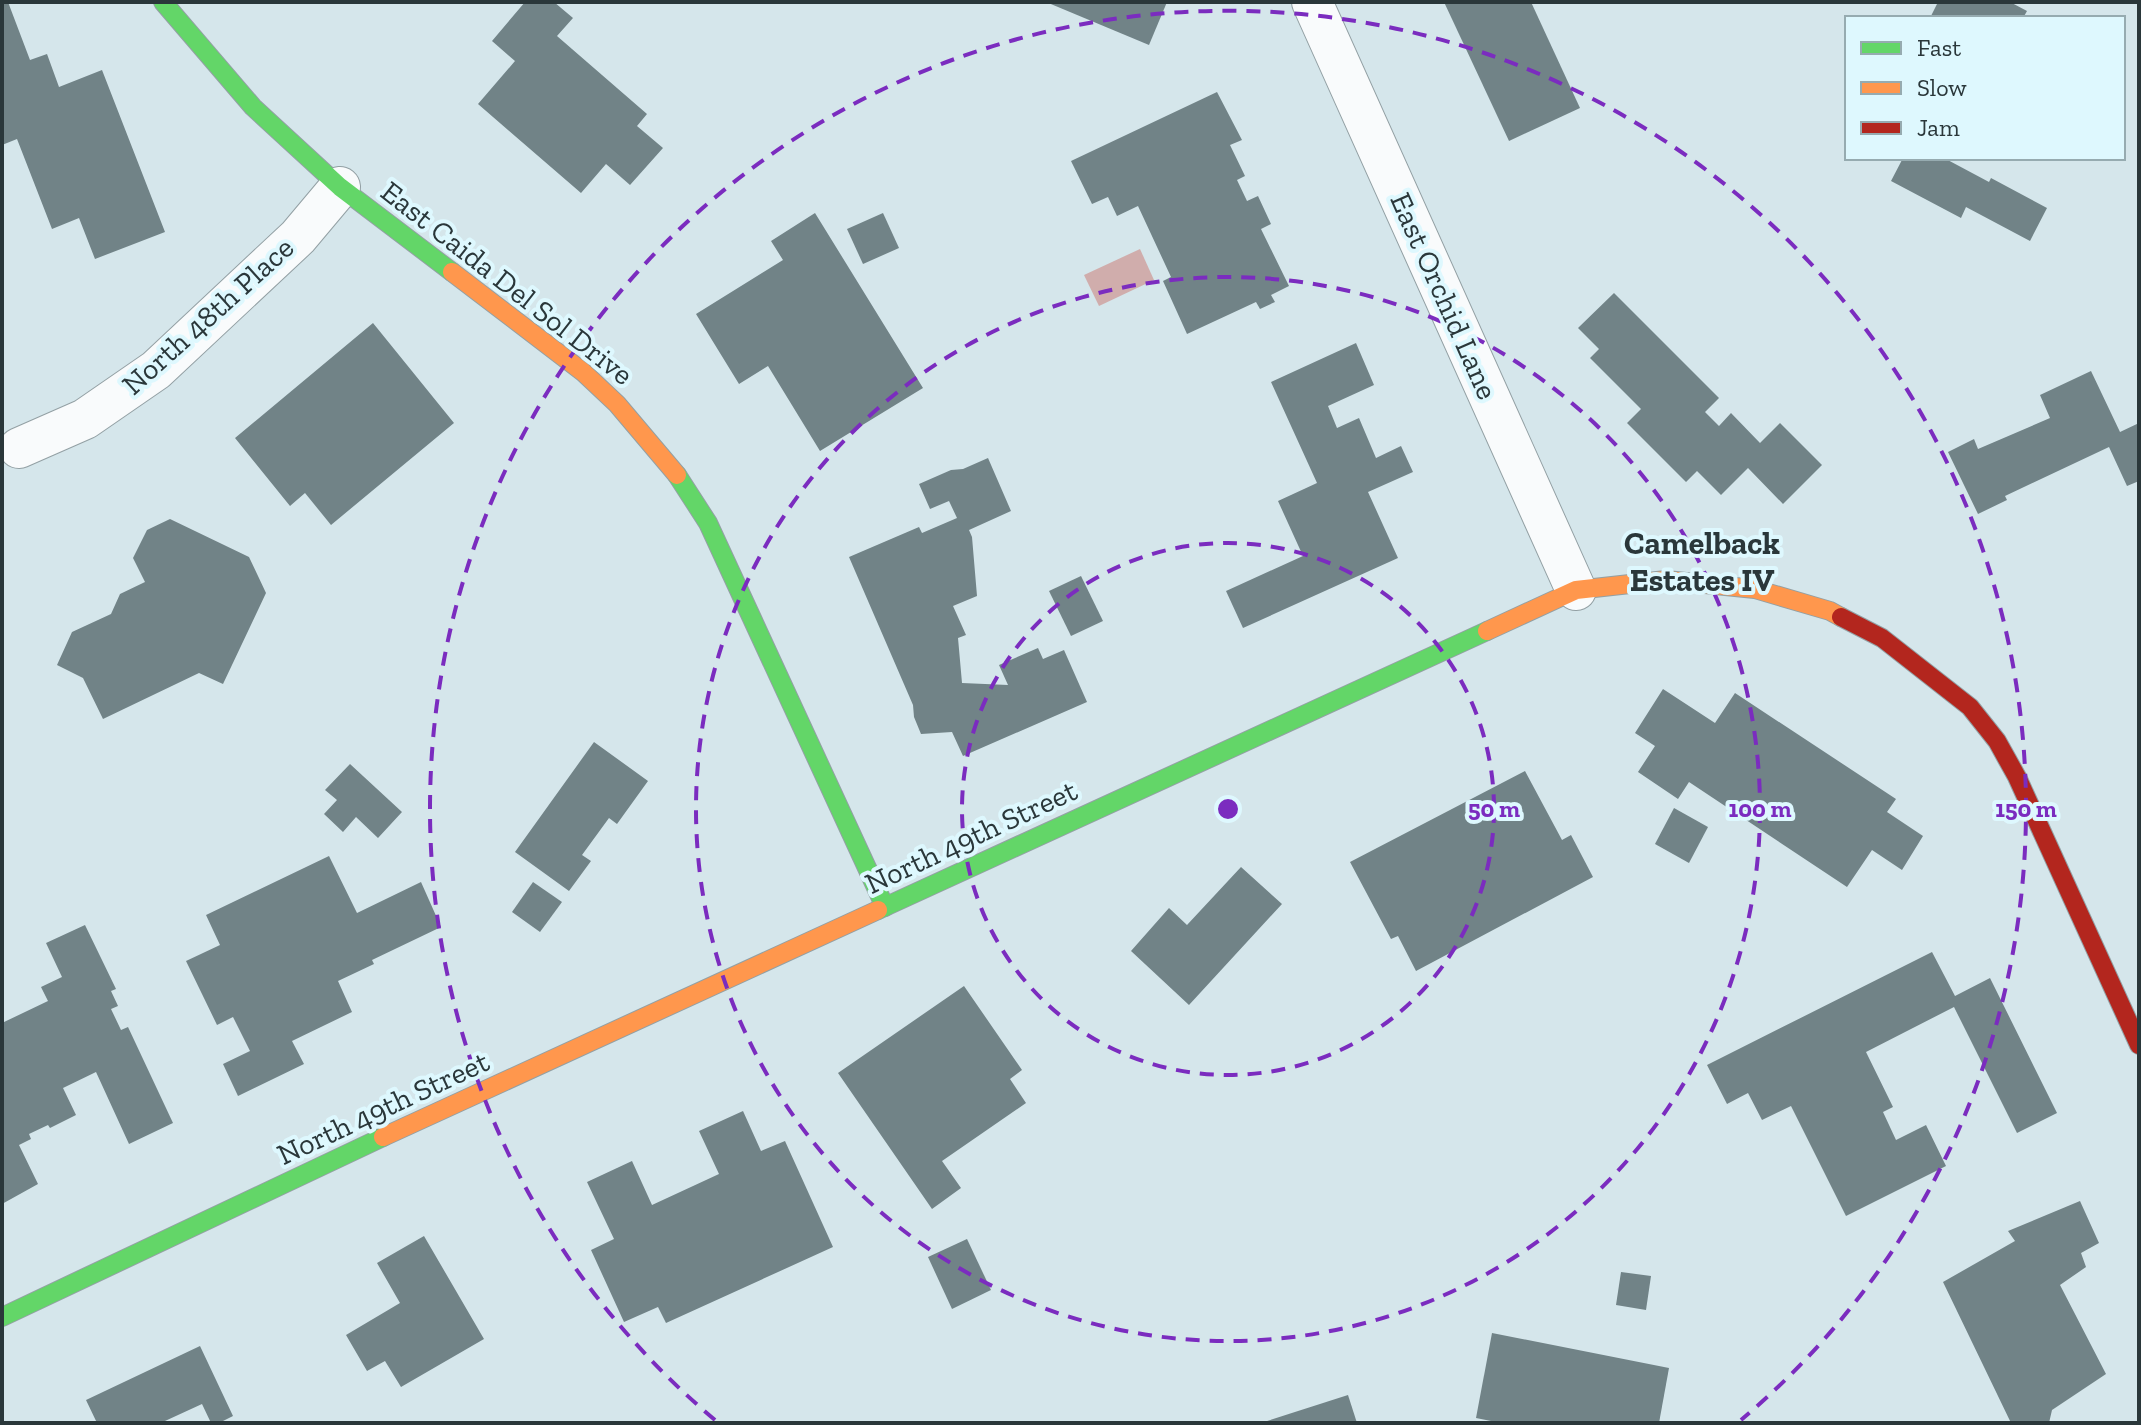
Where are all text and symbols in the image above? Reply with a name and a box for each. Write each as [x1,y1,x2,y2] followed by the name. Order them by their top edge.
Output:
[1845,16,2125,160] legend
[1917,33,1961,62] text: Fast
[1917,73,1967,102] text: Slow
[1917,113,1960,142] text: Jam
[374,173,640,393] street label: East Caida Del Sol Drive
[1382,187,1506,405] street label: East Orchid Lane
[115,230,301,402] street label: North 48th Place
[1624,524,1780,599] district label: Camelback Estates IV
[859,772,1083,902] street label: North 49th Street
[1468,794,1520,823] text: 50 m
[1729,794,1791,823] text: 100 m
[1995,794,2057,823] text: 150 m
[1214,795,1242,823] centre of rings
[271,1043,495,1173] street label: North 49th Street

